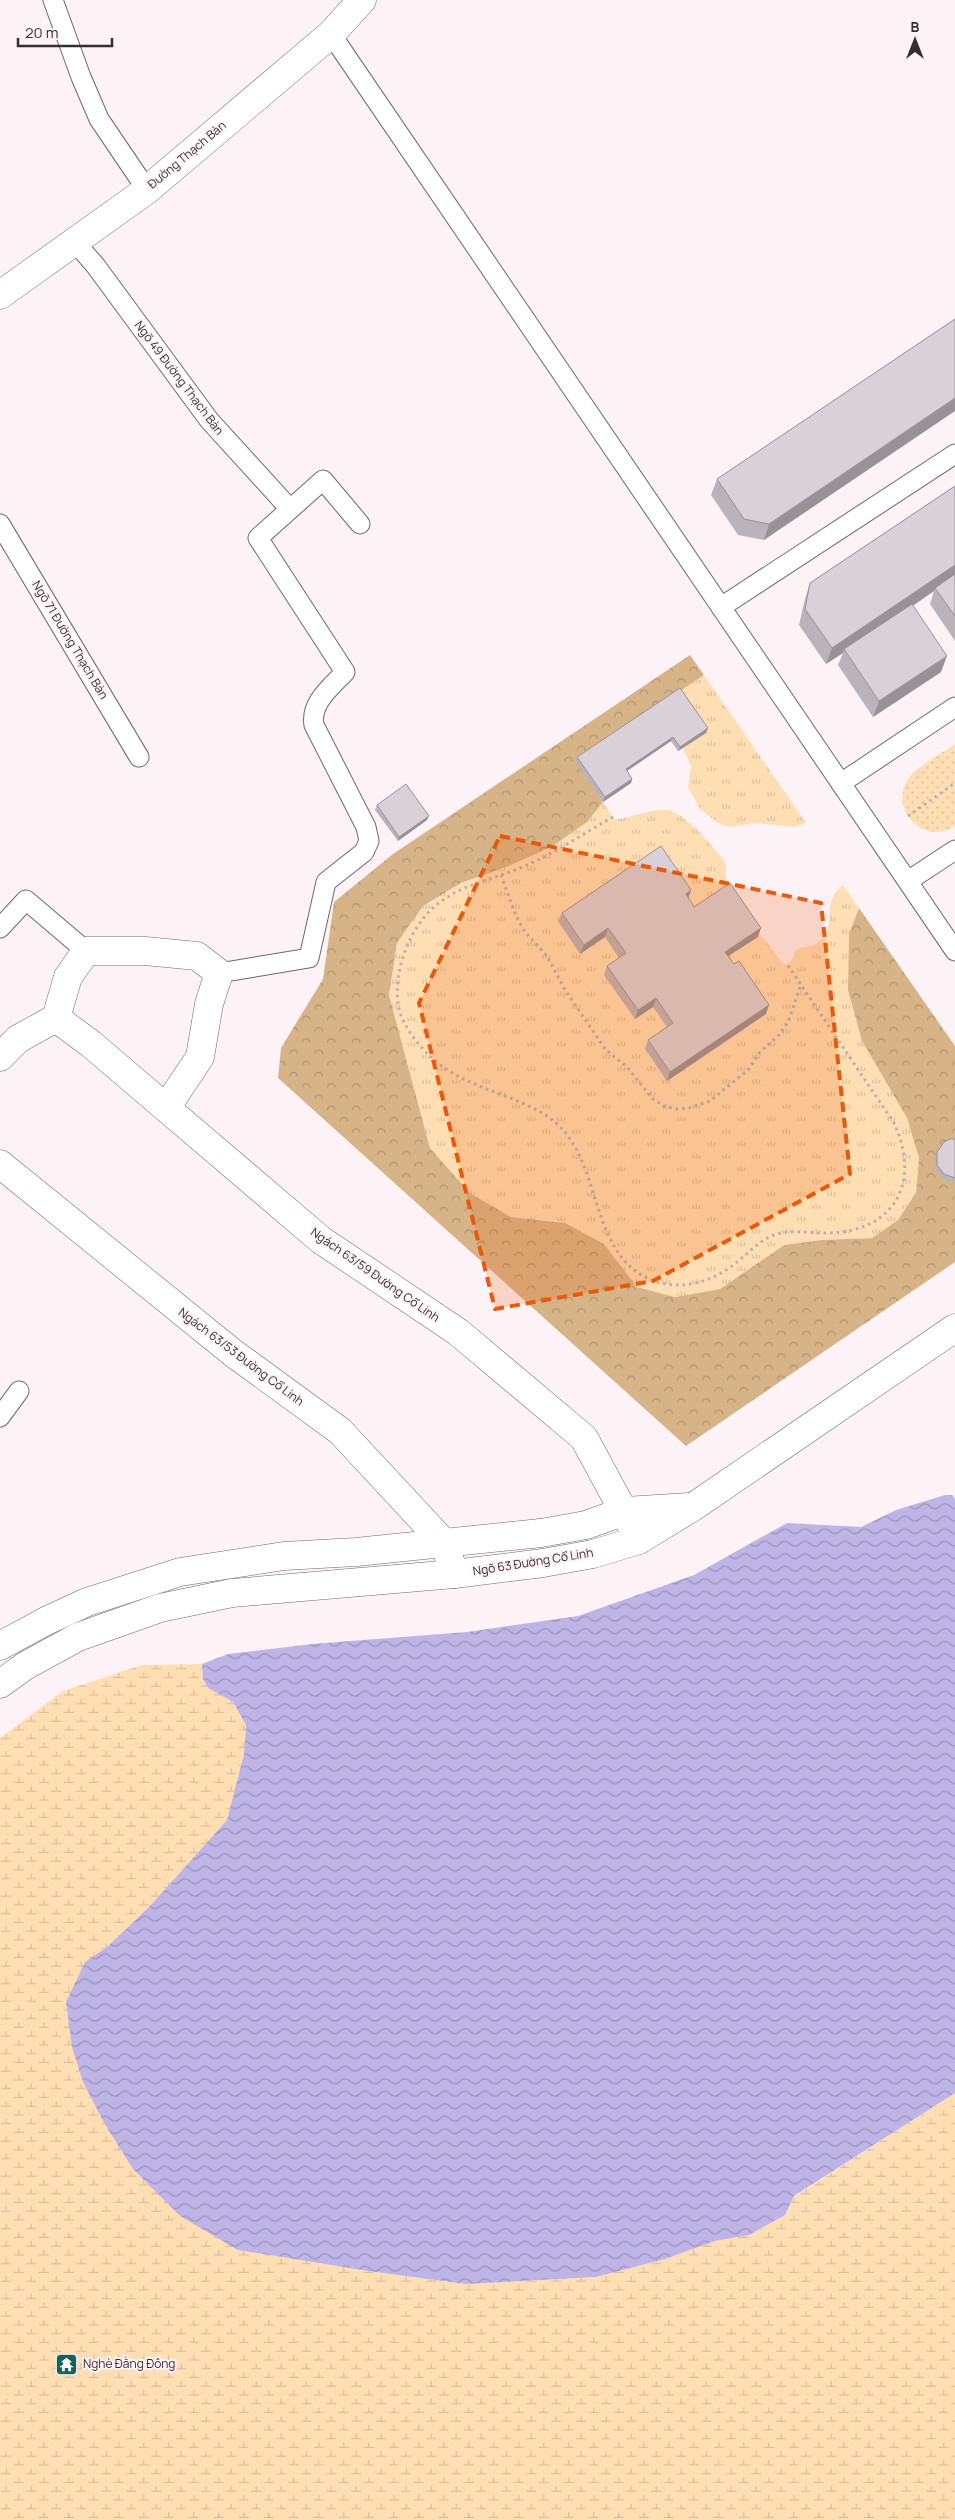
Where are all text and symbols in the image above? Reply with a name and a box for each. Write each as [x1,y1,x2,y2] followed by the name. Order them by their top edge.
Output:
[18,15,111,47] scale bar
[890,15,940,65] north arrow
[911,17,920,36] text: B
[25,22,58,43] text: 20 m
[144,117,229,192] street label: Đường Thạch Bàn
[131,317,228,438] street label: Ngõ 49 Đường Thạch Bàn
[28,577,113,702] street label: Ngõ 71 Đường Thạch Bàn
[307,1223,443,1326] street label: Ngách 63/59 Đường Cổ Linh
[175,1304,308,1409] street label: Ngách 63/53 Đường Cổ Linh
[472,1544,594,1579] street label: Ngõ 63 Đường Cổ Linh
[55,2352,79,2376] temple icon: Nghè Đằng Đông
[83,2355,175,2372] place label: Nghè Đằng Đông

